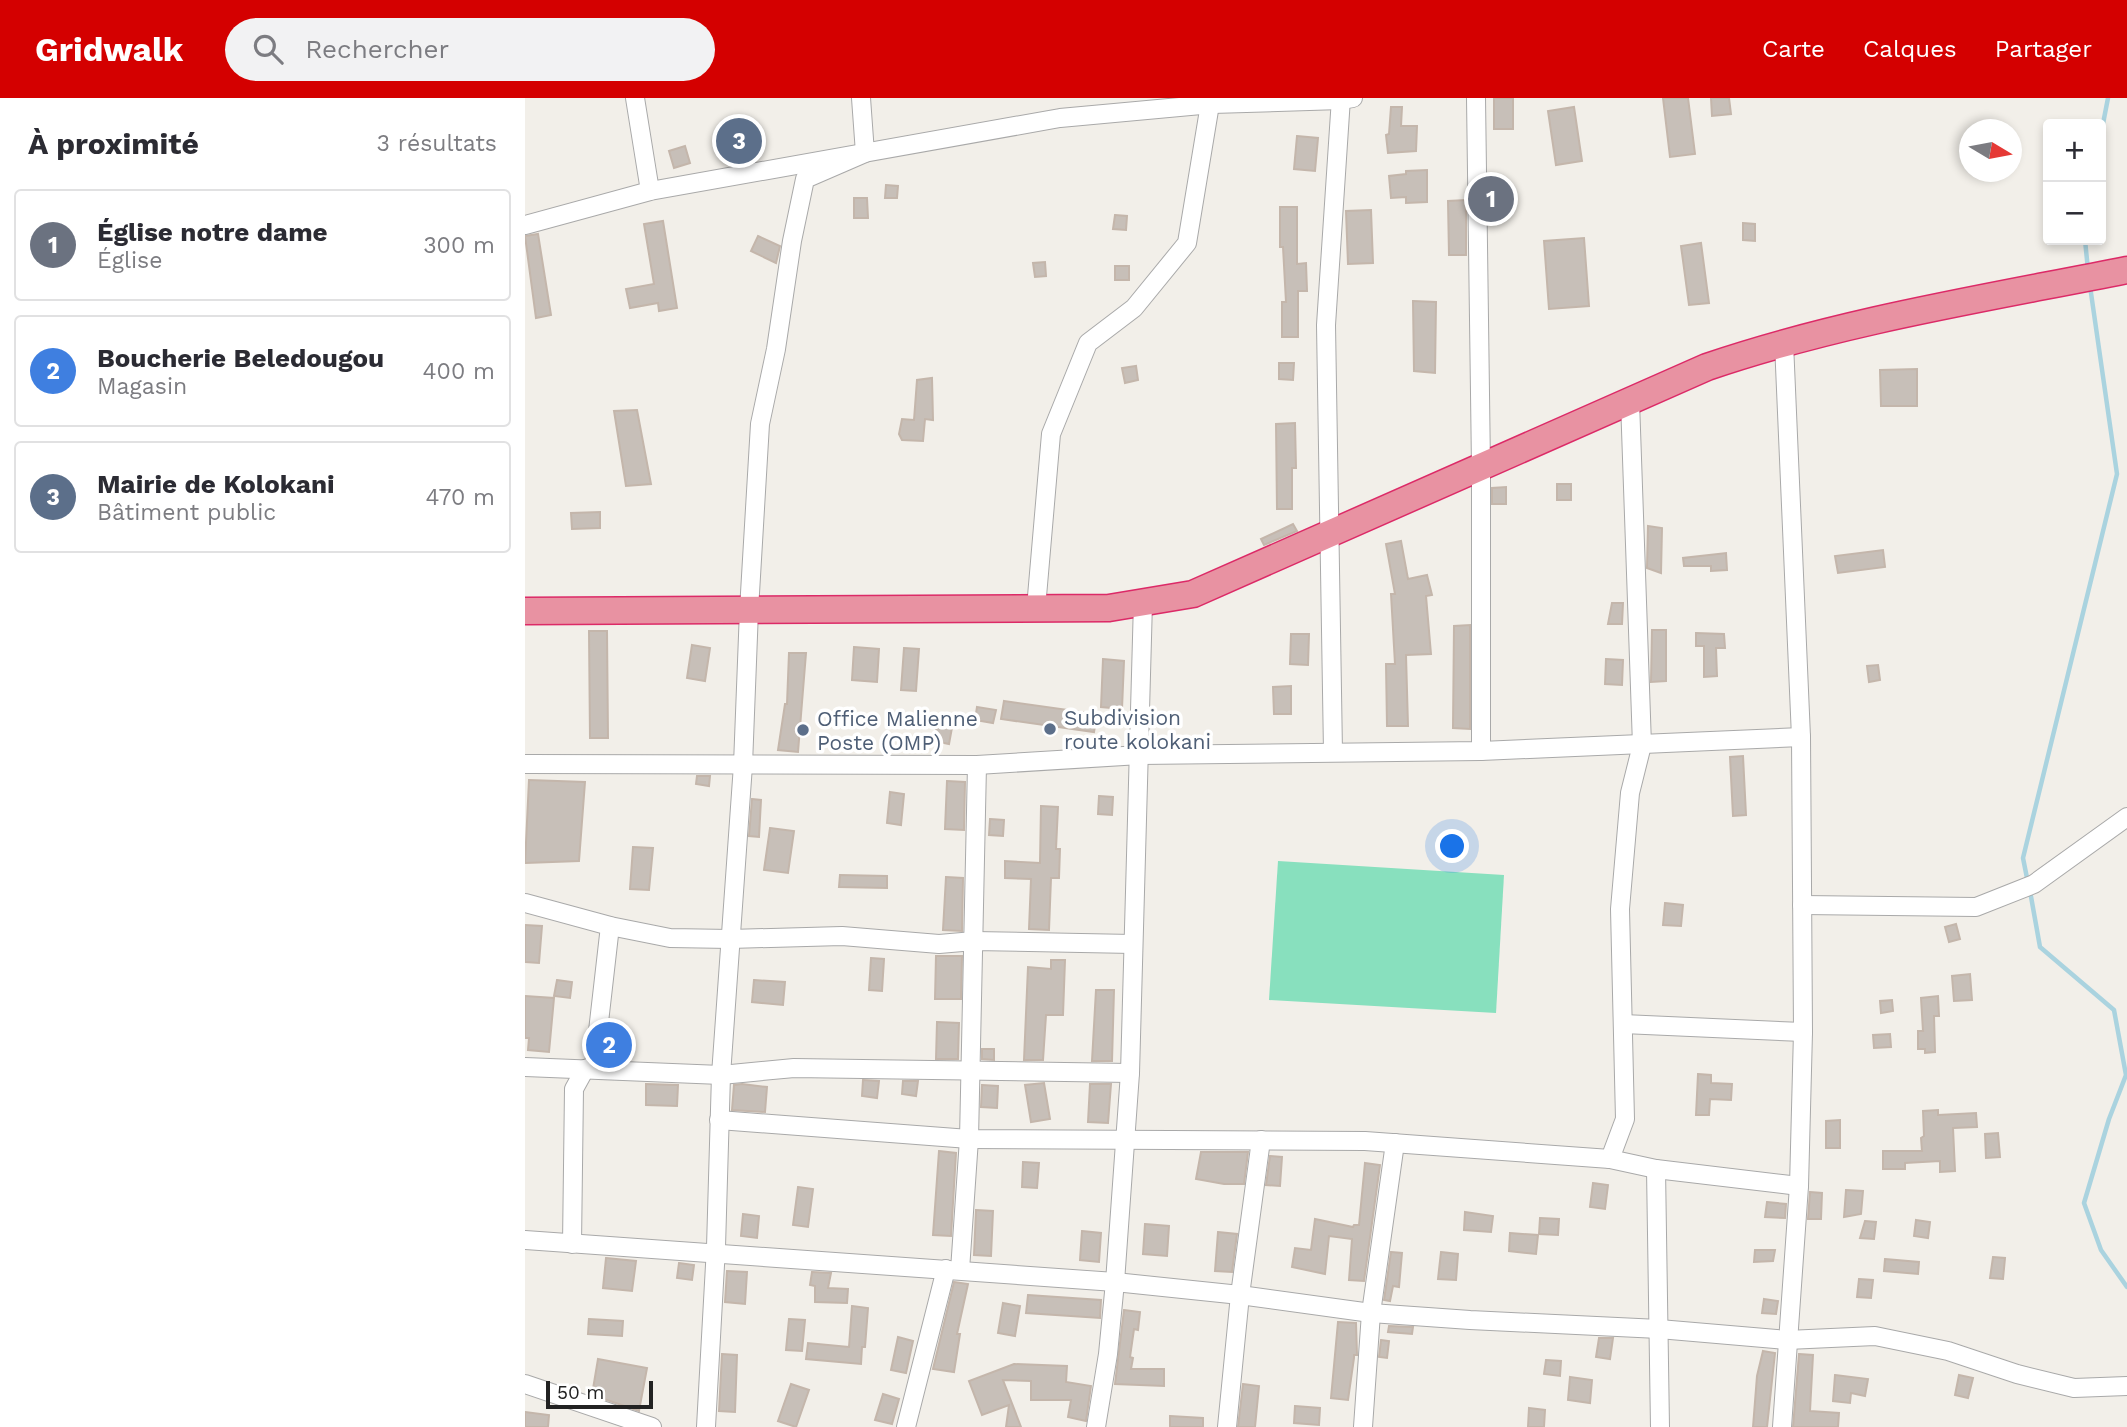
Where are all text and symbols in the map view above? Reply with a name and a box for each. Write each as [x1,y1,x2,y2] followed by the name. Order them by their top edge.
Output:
[225,18,715,81] search box
[35,30,183,69] text: Gridwalk
[249,30,287,68] icon: search
[305,34,449,64] text: Rechercher
[1762,35,1825,63] text: Carte
[1863,35,1957,63] text: Calques
[1995,35,2092,63] text: Partager
[716,115,762,167] pin: 3
[1959,119,2022,182] north arrow
[2043,119,2106,245] map controls
[2043,119,2106,182] button: +
[28,126,199,161] text: À proximité
[377,130,497,157] text: 3 résultats
[1468,173,1514,225] pin: 1
[2043,182,2106,245] button: −
[97,217,328,247] text: Église notre dame
[48,232,58,259] text: 1
[423,232,495,259] text: 300 m
[97,247,162,274] text: Église
[97,343,384,373] text: Boucherie Beledougou
[46,358,60,385] text: 2
[423,358,495,385] text: 400 m
[97,373,187,400] text: Magasin
[97,469,335,499] text: Mairie de Kolokani
[46,484,60,511] text: 3
[426,484,495,511] text: 470 m
[97,499,276,526] text: Bâtiment public
[1064,705,1211,754] place label: Subdivision route kolokani
[817,706,978,755] place label: Office Malienne Poste (OMP)
[1042,721,1058,737] marker: Subdivision route kolokani
[795,722,811,738] marker: Office Malienne Poste (OMP)
[1435,829,1469,863] your location
[586,1019,632,1071] pin: 2
[546,1378,653,1410] scale bar
[557,1381,604,1404] text: 50 m

